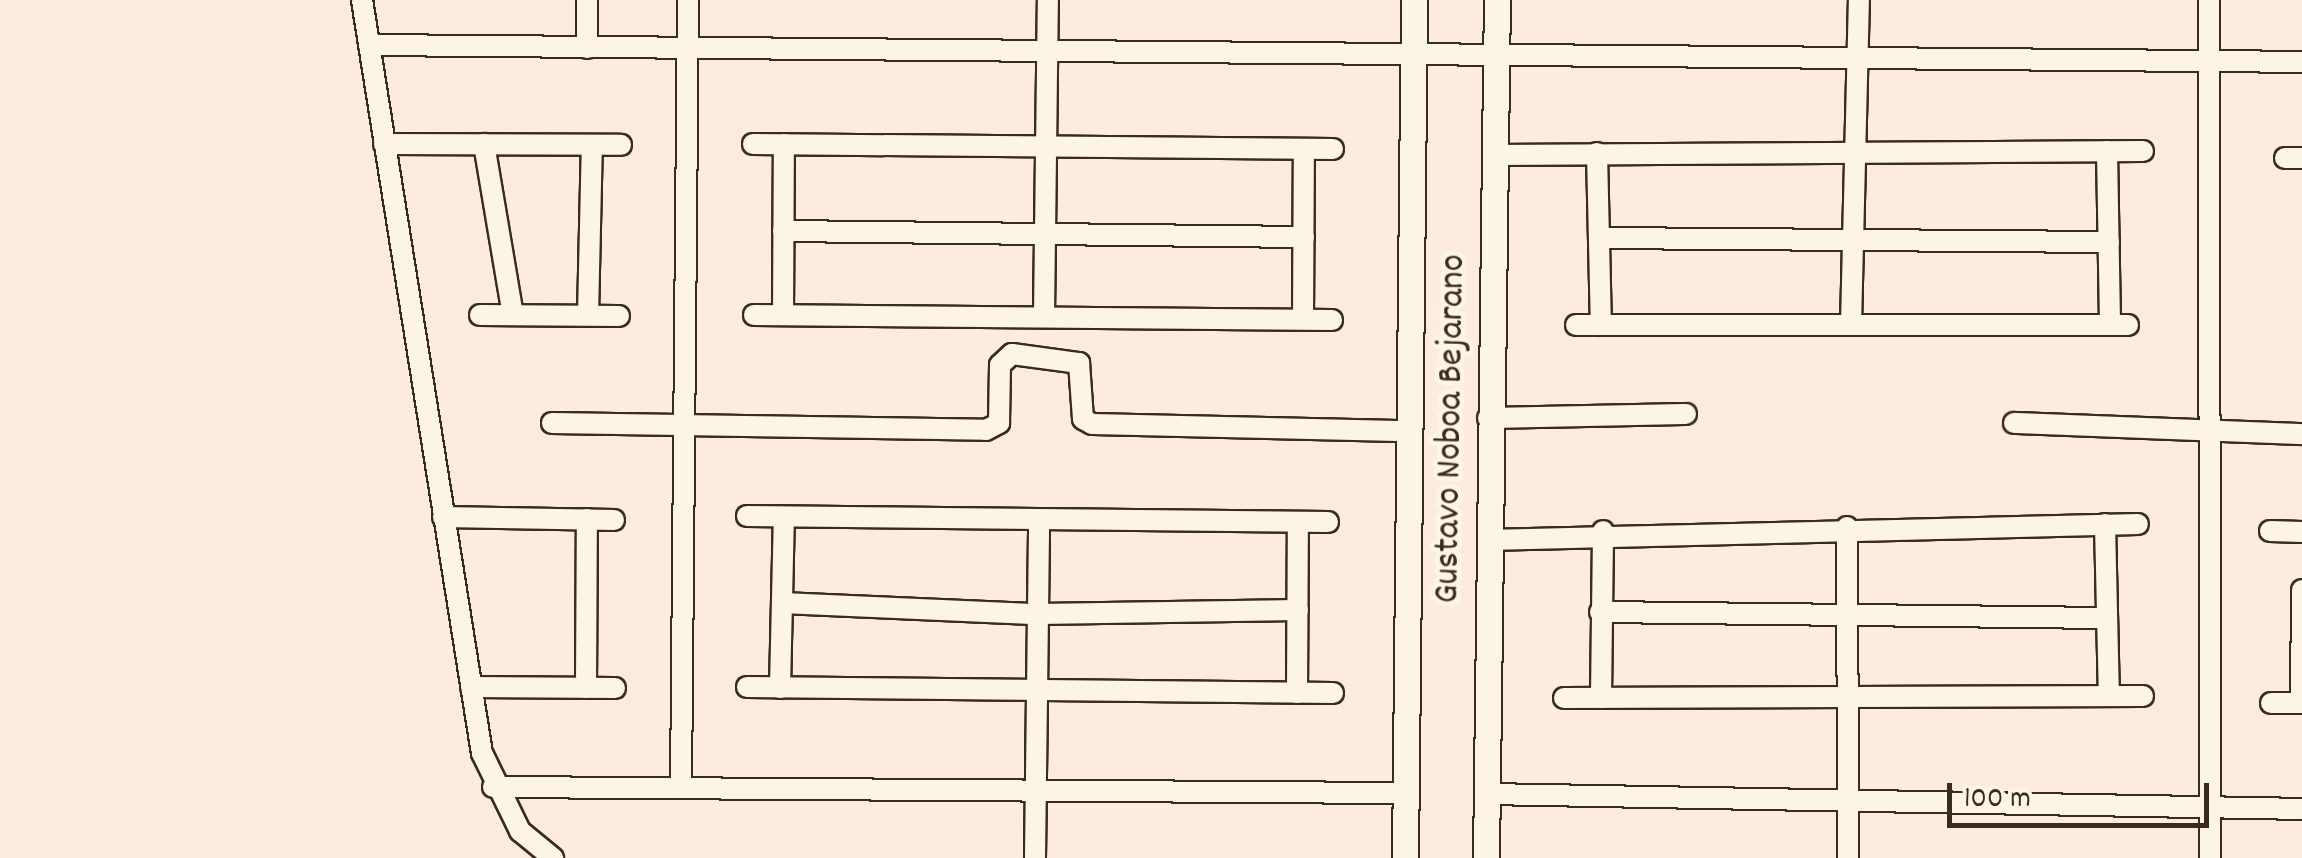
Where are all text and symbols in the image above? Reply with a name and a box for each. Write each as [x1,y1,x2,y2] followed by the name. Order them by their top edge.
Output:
[1426,254,1478,604] street label: Gustavo Noboa Bejarano
[1952,763,2214,825] scale bar
[1964,779,2031,822] text: 100 m

